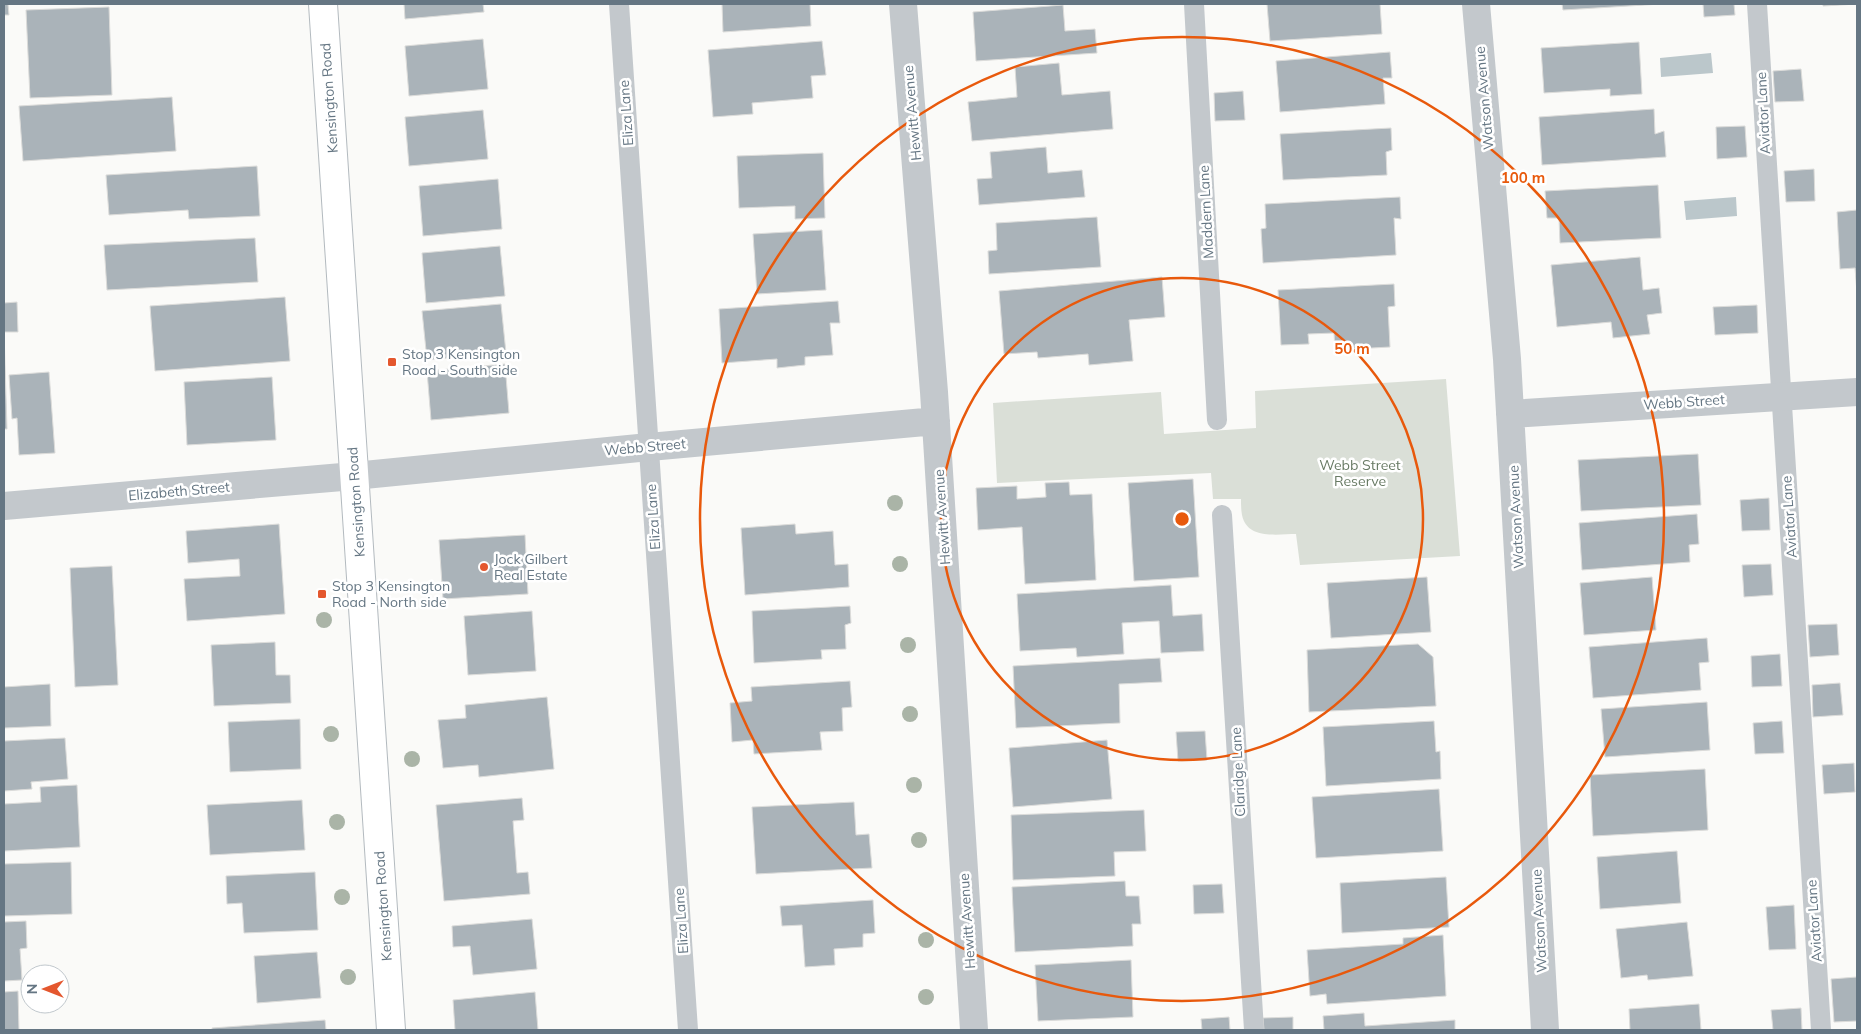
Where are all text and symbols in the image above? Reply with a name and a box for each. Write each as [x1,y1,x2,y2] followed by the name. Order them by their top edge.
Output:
[316,42,342,154] street label: Kensington Road
[1471,46,1497,150] street label: Watson Avenue
[899,64,925,162] street label: Hewitt Avenue
[1752,71,1774,155] street label: Aviator Lane
[615,79,637,147] street label: Eliza Lane
[1195,165,1217,259] street label: Maddern Lane
[1501,168,1545,187] text: 100 m
[1334,339,1370,358] text: 50 m
[402,345,520,379] place label: Stop 3 Kensington Road - South side
[386,356,398,368] marker: Stop 3 Kensington Road - South side
[1643,390,1725,414] street label: Webb Street
[604,434,686,460] street label: Webb Street
[343,446,369,558] street label: Kensington Road
[1319,456,1401,490] park label: Webb Street Reserve
[1504,465,1528,569] street label: Watson Avenue
[930,469,954,565] street label: Hewitt Avenue
[1777,475,1801,559] street label: Aviator Lane
[127,478,231,504] street label: Elizabeth Street
[642,483,664,551] street label: Eliza Lane
[1173,510,1191,528] centre of rings
[494,550,568,584] place label: Jock Gilbert Real Estate
[478,561,490,573] marker: Jock Gilbert Real Estate
[332,577,450,611] place label: Stop 3 Kensington Road - North side
[316,588,328,600] marker: Stop 3 Kensington Road - North side
[1227,727,1249,817] street label: Claridge Lane
[370,850,396,962] street label: Kensington Road
[1527,869,1551,973] street label: Watson Avenue
[955,873,979,969] street label: Hewitt Avenue
[1802,879,1826,963] street label: Aviator Lane
[670,887,692,955] street label: Eliza Lane
[20,964,70,1014] north arrow
[23,984,41,994] text: N

